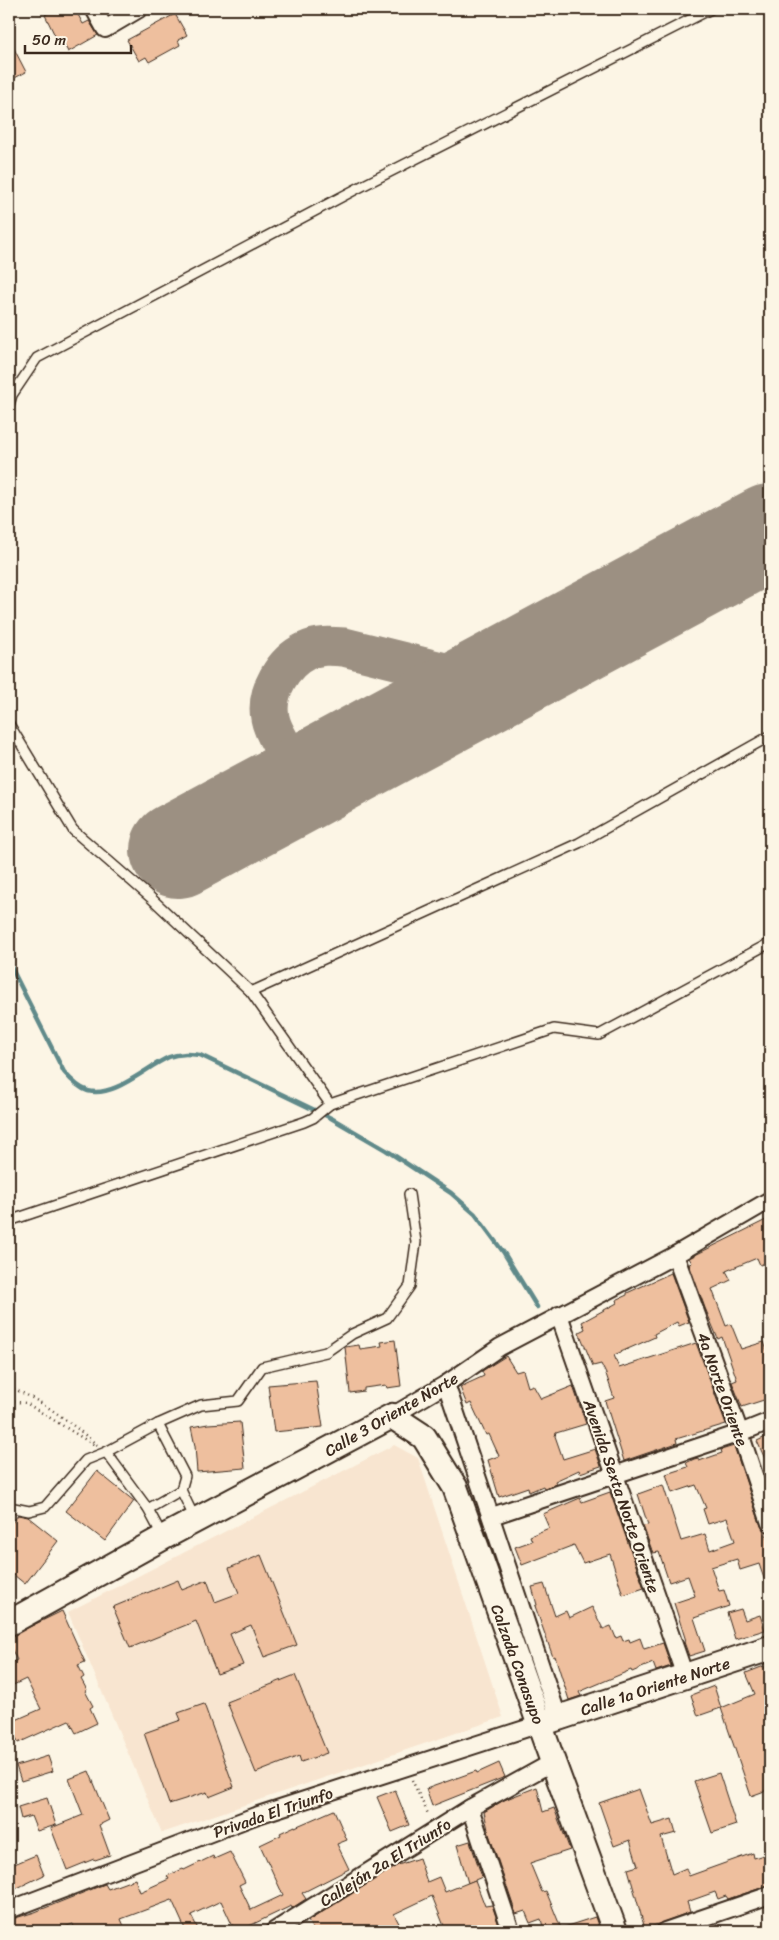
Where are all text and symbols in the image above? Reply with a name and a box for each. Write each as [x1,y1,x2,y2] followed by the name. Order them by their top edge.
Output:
[25,22,131,54] scale bar
[32,27,67,53] text: 50 m
[688,1328,757,1451] street label: 4a Norte Oriente
[319,1364,464,1465] street label: Calle 3 Oriente Norte
[574,1394,668,1597] street label: Avenida Sexta Norte Oriente
[482,1600,553,1728] street label: Calzada Conasupo
[576,1649,734,1724] street label: Calle 1a Oriente Norte
[209,1778,337,1847] street label: Privada El Triunfo
[314,1810,457,1915] street label: Callejón 2a El Triunfo

